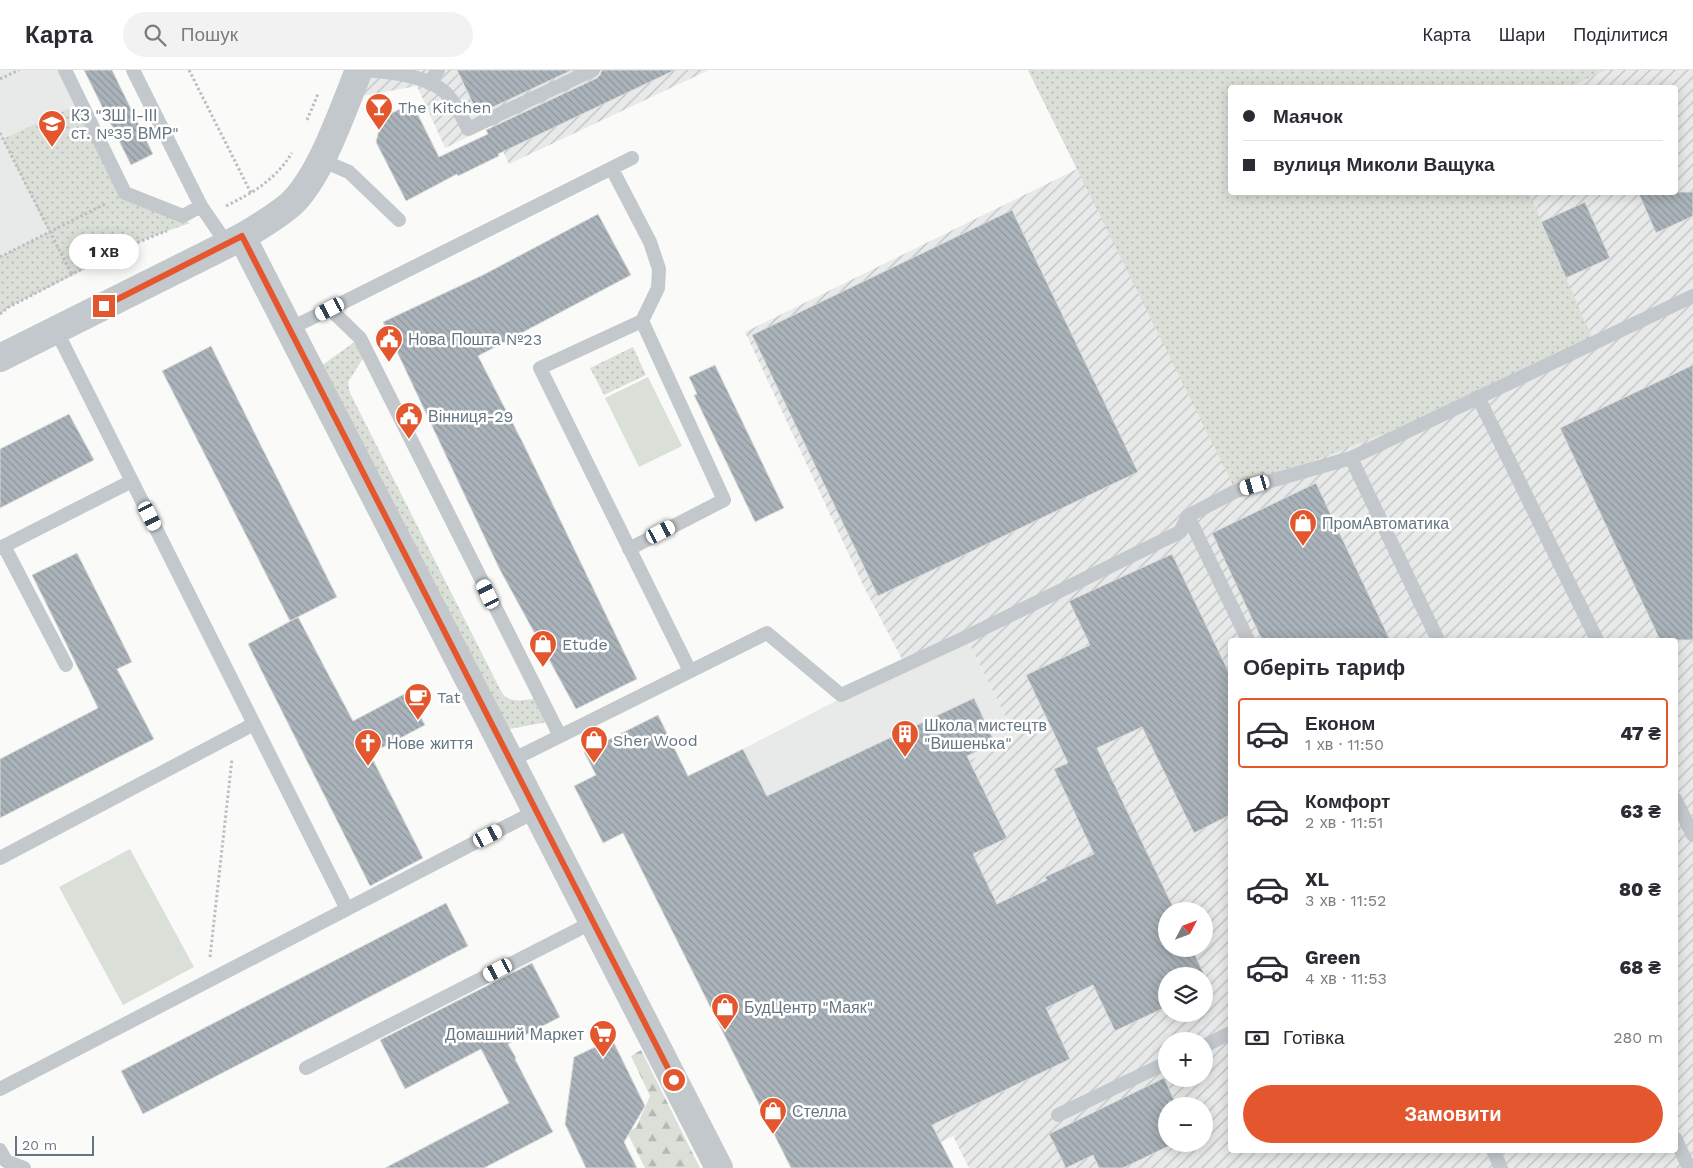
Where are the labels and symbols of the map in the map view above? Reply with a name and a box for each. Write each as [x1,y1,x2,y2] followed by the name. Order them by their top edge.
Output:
[364,92,394,131] bar icon: The Kitchen
[398,98,491,117] place label: The Kitchen
[71,106,179,143] place label: КЗ "ЗШ І-ІІІ ст. №35 ВМР"
[37,109,67,148] school or university icon: КЗ "ЗШ І-ІІІ ст. №35 ВМР"
[69,234,139,268] callout: 1 хв
[93,295,115,317] route end
[313,296,346,322] car
[374,324,404,363] public building icon: Нова Пошта №23
[408,330,542,349] place label: Нова Пошта №23
[394,401,424,440] public building icon: Вінниця-29
[428,407,513,426] place label: Вінниця-29
[1238,474,1271,496] car
[136,499,163,533] car
[1288,508,1318,547] shop icon: ПромАвтоматика
[1322,514,1449,533] place label: ПромАвтоматика
[644,519,677,545] car
[474,577,501,611] car
[528,629,558,668] shop icon: Etude
[562,635,608,654] place label: Etude
[403,682,433,721] cafe icon: Tat
[437,688,461,707] place label: Tat
[924,716,1047,753] place label: Школа мистецтв "Вишенька"
[890,719,920,758] building icon: Школа мистецтв "Вишенька"
[579,725,609,764] shop icon: Sher Wood
[353,728,383,767] church icon: Нове життя
[613,731,698,750] place label: Sher Wood
[387,734,473,753] place label: Нове життя
[471,823,504,849] car
[1158,902,1212,958] north arrow
[481,957,514,983] car
[710,992,740,1031] shop icon: БудЦентр "Маяк"
[744,998,873,1017] place label: БудЦентр "Маяк"
[588,1019,618,1058] supermarket icon: Домашний Маркет
[445,1025,585,1044] place label: Домашний Маркет
[663,1069,685,1091] route start
[758,1096,788,1135] shop icon: Стелла
[792,1102,847,1121] place label: Стелла
[15,1133,94,1156] scale bar

